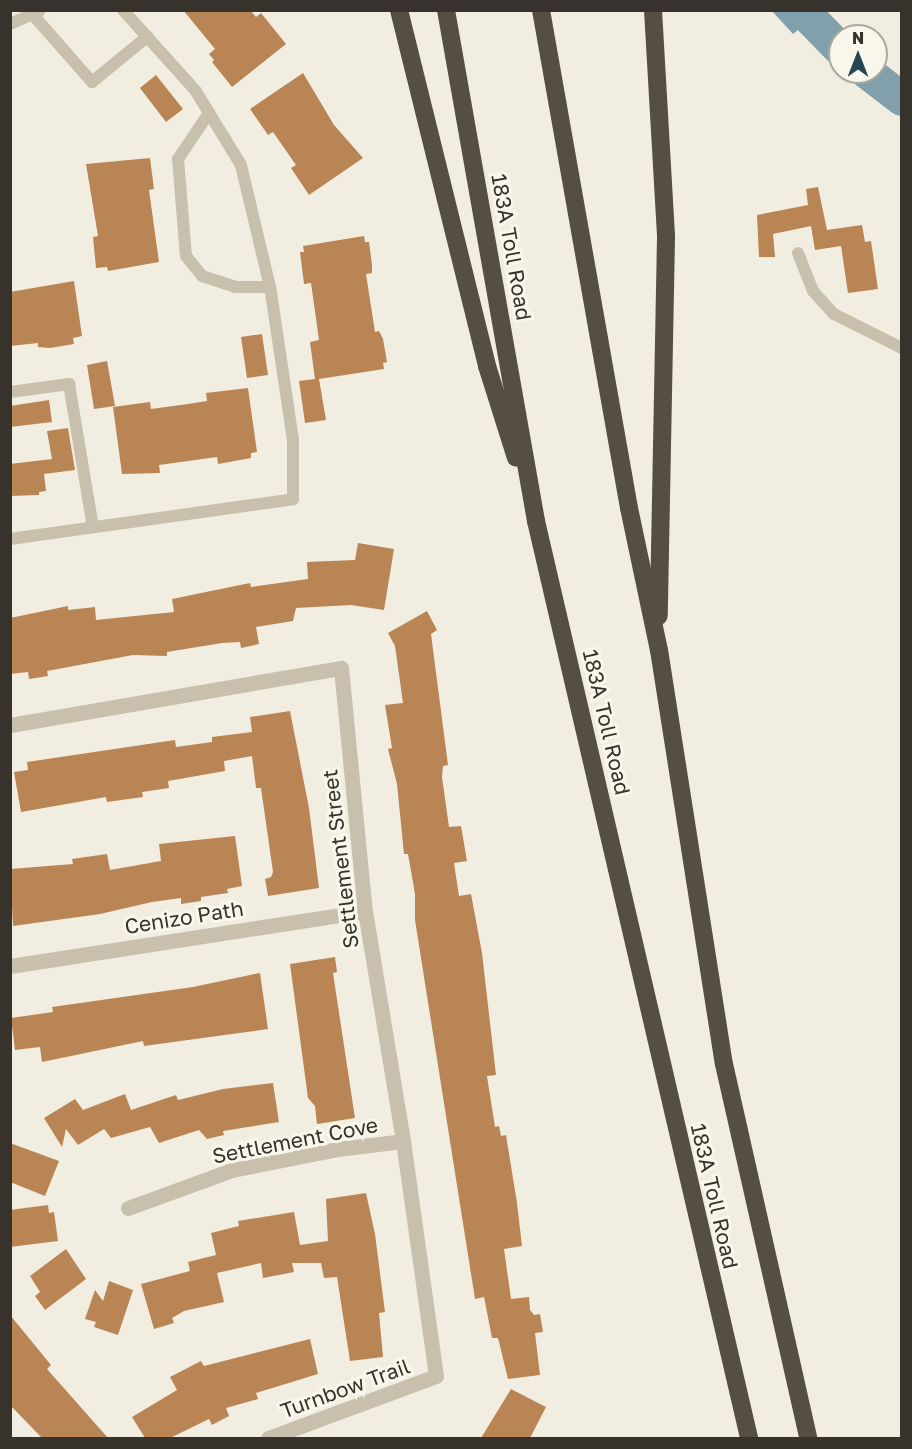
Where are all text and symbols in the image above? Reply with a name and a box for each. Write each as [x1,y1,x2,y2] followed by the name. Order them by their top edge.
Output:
[828,24,888,84] north arrow
[852,28,864,48] text: N
[487,172,537,322] street label: 183A Toll Road
[578,647,636,797] street label: 183A Toll Road
[317,768,363,950] street label: Settlement Street
[123,895,245,939] street label: Cenizo Path
[210,1112,380,1168] street label: Settlement Cove
[686,1121,744,1271] street label: 183A Toll Road
[277,1353,413,1423] street label: Turnbow Trail

